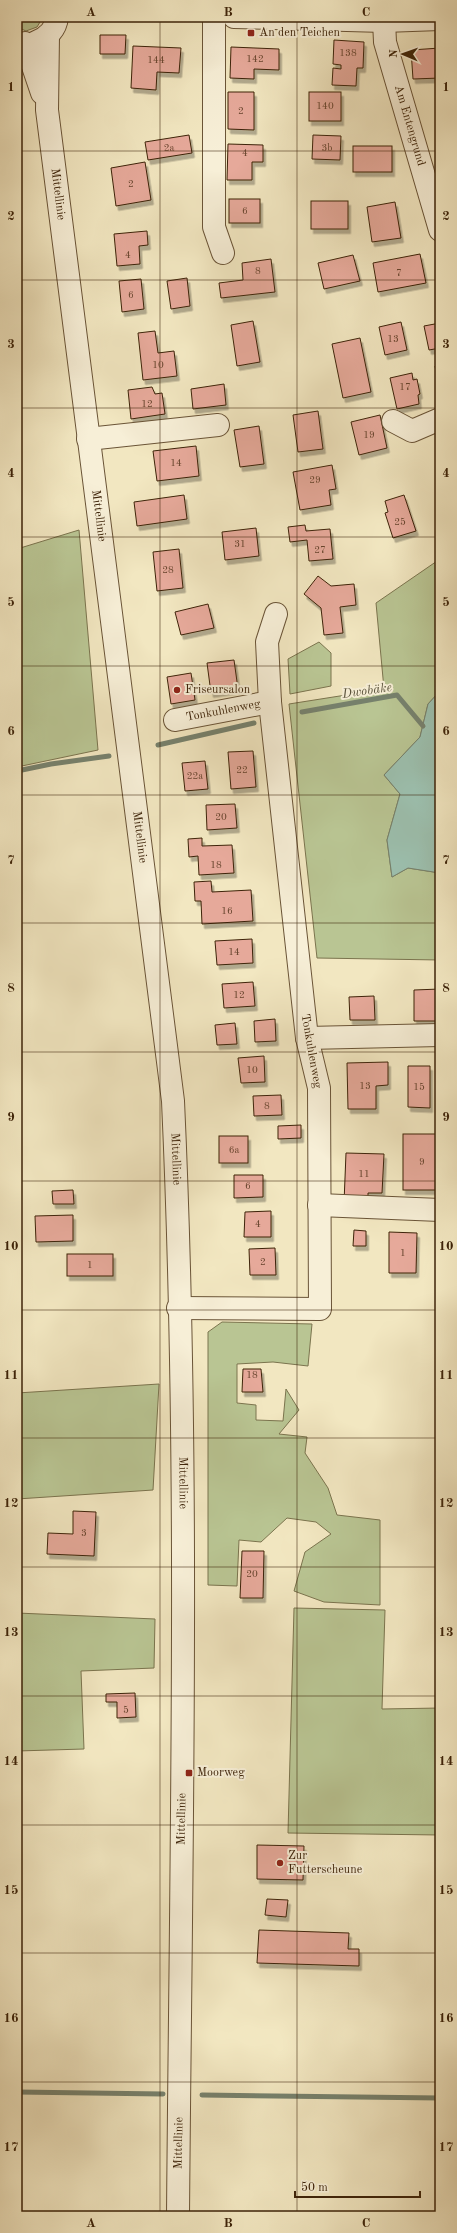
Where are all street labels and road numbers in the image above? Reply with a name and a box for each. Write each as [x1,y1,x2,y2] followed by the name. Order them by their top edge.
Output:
[392,84,427,167] street label: Am Entengrund
[48,168,67,221] street label: Mittellinie
[89,489,108,543] street label: Mittellinie
[185,698,262,724] street label: Tonkuhlenweg
[130,810,149,864] street label: Mittellinie
[299,1013,324,1090] street label: Tonkuhlenweg
[168,1133,182,1186] street label: Mittellinie
[176,1457,189,1510] street label: Mittellinie
[176,1792,188,1845] street label: Mittellinie
[173,2116,185,2169] street label: Mittellinie

